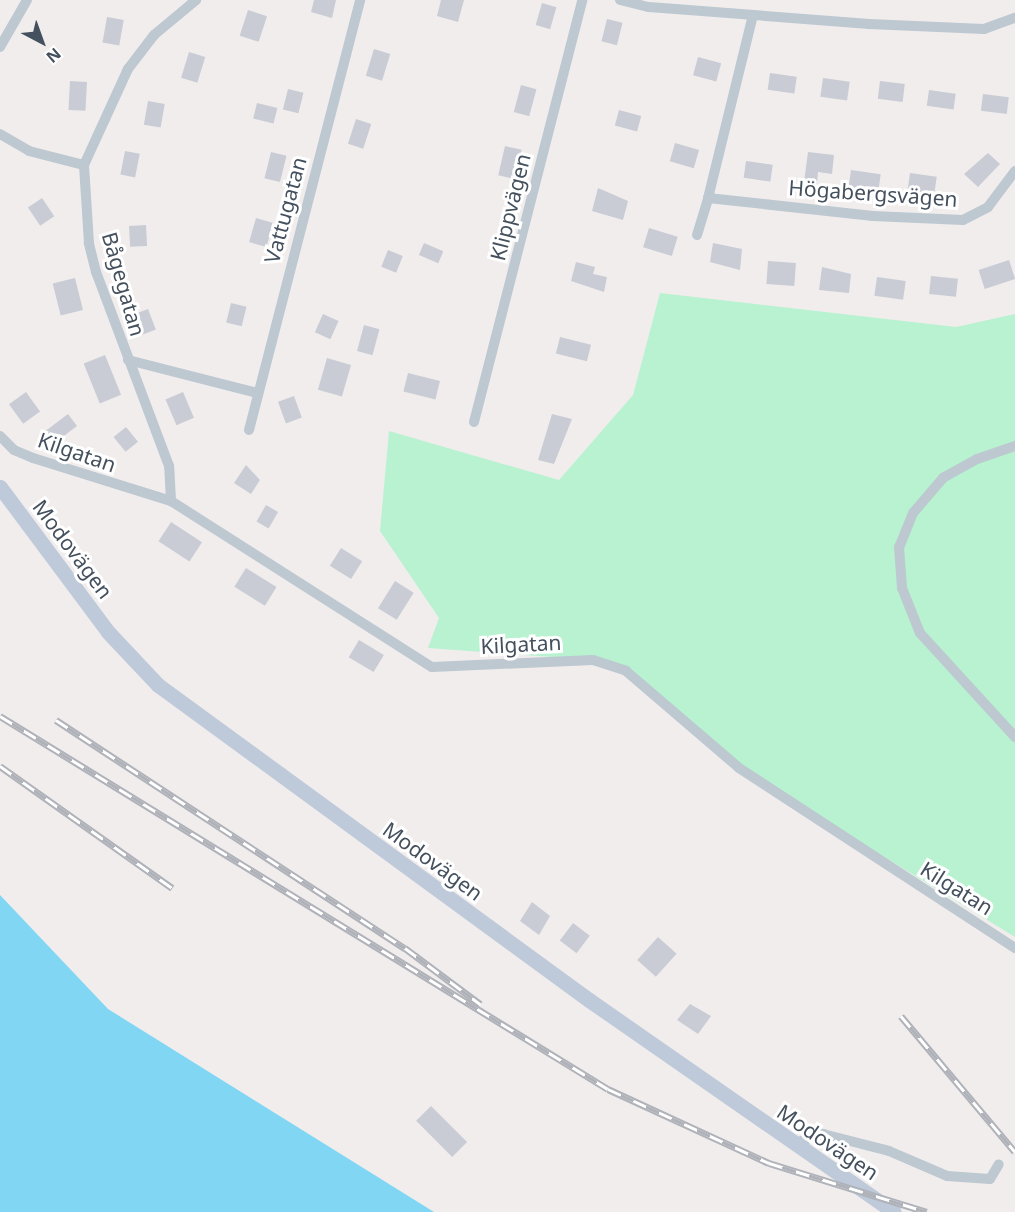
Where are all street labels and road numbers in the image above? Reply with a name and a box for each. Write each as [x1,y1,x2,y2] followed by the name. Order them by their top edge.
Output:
[485,151,535,263] street label: Klippvägen
[259,154,311,266] street label: Vattugatan
[788,175,958,211] street label: Högabergsvägen
[97,229,151,339] street label: Bågegatan
[35,427,119,477] street label: Kilgatan
[28,495,118,603] street label: Modovägen
[480,629,562,659] street label: Kilgatan
[378,816,488,906] street label: Modovägen
[916,856,998,920] street label: Kilgatan
[772,1099,884,1185] street label: Modovägen

